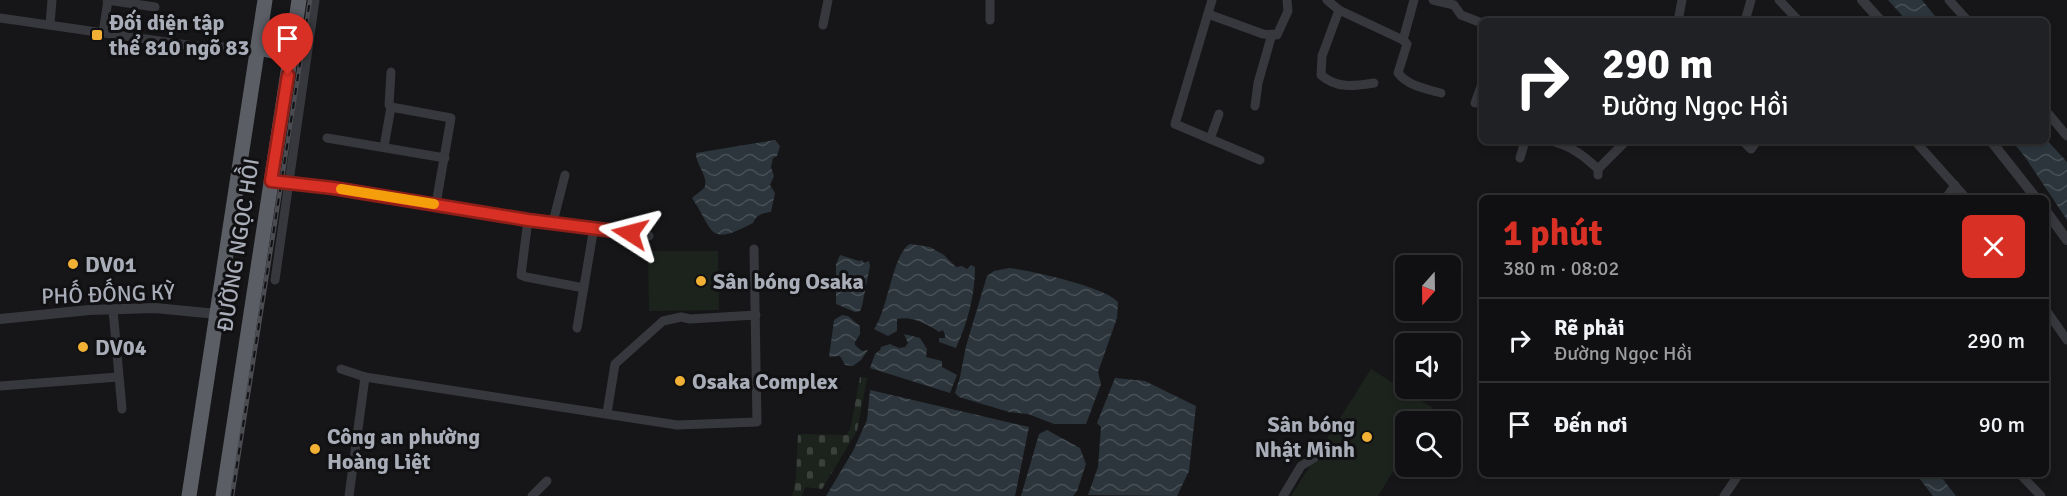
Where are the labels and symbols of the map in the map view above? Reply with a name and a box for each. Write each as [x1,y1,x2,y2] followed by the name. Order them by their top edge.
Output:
[108,9,249,61] place label: Đối diện tập thể 810 ngõ 83
[262,13,313,75] pin
[90,28,104,42] marker: Đối diện tập thể 810 ngõ 83
[208,156,265,334] street label: ĐƯỜNG NGỌC HỒI
[598,201,662,265] position arrow
[85,251,137,278] place label: DV01
[1395,255,1461,321] north arrow
[66,257,80,271] marker: DV01
[713,268,864,295] place label: Sân bóng Osaka
[694,274,708,288] marker: Sân bóng Osaka
[41,275,175,310] street label: PHỐ ĐỐNG KỲ
[95,334,147,361] place label: DV04
[76,340,90,354] marker: DV04
[692,368,838,395] place label: Osaka Complex
[673,374,687,388] marker: Osaka Complex
[1255,411,1355,463] place label: Sân bóng Nhật Minh
[327,423,480,475] place label: Công an phường Hoàng Liệt
[1360,430,1374,444] marker: Sân bóng Nhật Minh
[308,442,322,456] marker: Công an phường Hoàng Liệt

